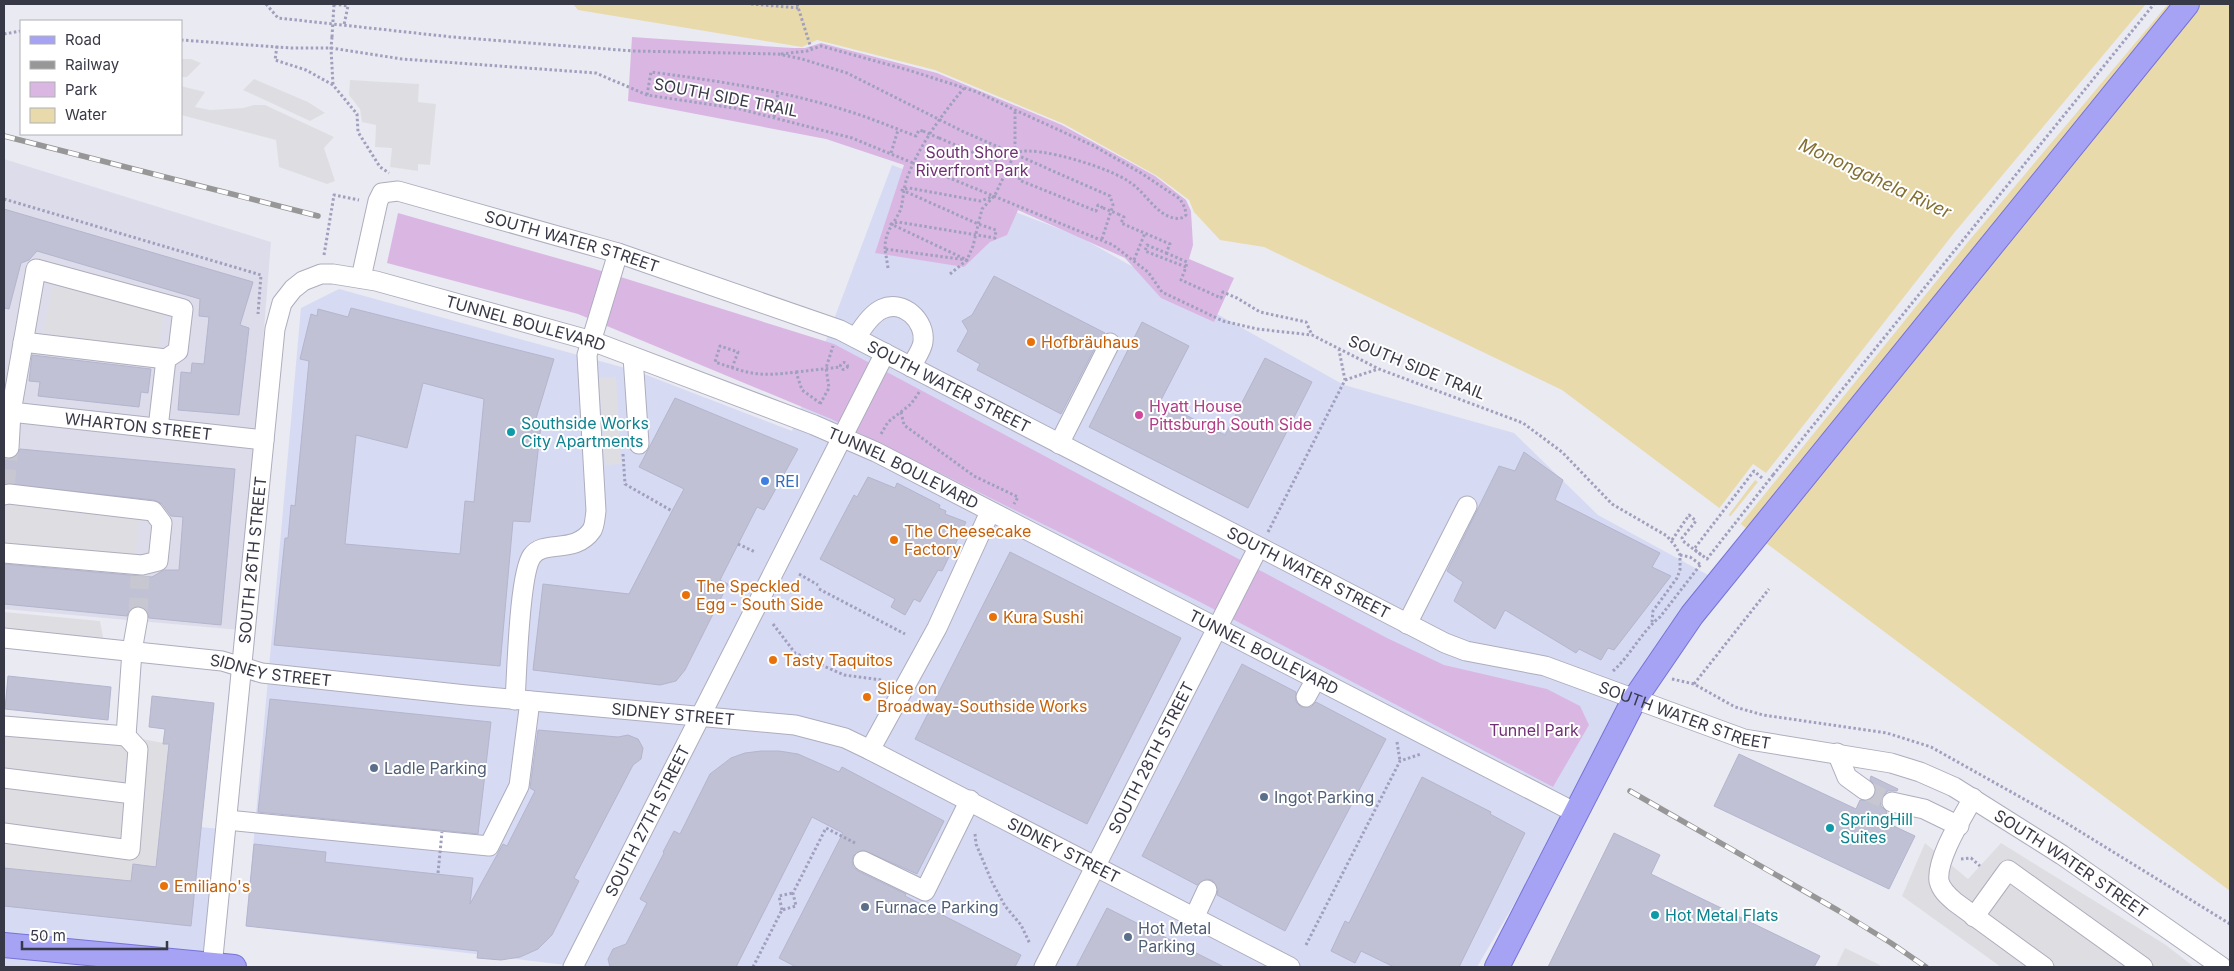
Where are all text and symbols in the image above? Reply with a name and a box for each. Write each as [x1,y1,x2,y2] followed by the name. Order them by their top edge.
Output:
[20,20,182,135] legend
[65,30,101,49] text: Road
[65,55,120,74] text: Railway
[652,73,800,121] street label: SOUTH SIDE TRAIL
[65,80,98,99] text: Park
[65,105,107,124] text: Water
[1796,133,1956,223] water label: Monongahela River
[915,142,1029,180] park label: South Shore Riverfront Park
[483,206,662,277] street label: SOUTH WATER STREET
[443,291,609,355] street label: TUNNEL BOULEVARD
[1345,330,1489,404] street label: SOUTH SIDE TRAIL
[1041,332,1139,352] place label: Hofbräuhaus
[864,336,1034,437] street label: SOUTH WATER STREET
[1025,336,1037,348] marker: Hofbräuhaus
[1149,396,1312,434] place label: Hyatt House Pittsburgh South Side
[64,408,213,444] street label: WHARTON STREET
[1133,409,1145,421] marker: Hyatt House Pittsburgh South Side
[521,413,649,451] place label: Southside Works City Apartments
[825,422,982,513] street label: TUNNEL BOULEVARD
[505,426,517,438] marker: Southside Works City Apartments
[775,471,799,491] place label: REI
[234,475,270,645] street label: SOUTH 26TH STREET
[759,475,771,487] marker: REI
[904,521,1031,559] place label: The Cheesecake Factory
[1224,522,1393,623] street label: SOUTH WATER STREET
[888,534,900,546] marker: The Cheesecake Factory
[696,576,823,614] place label: The Speckled Egg - South Side
[680,589,692,601] marker: The Speckled Egg - South Side
[1186,605,1342,699] street label: TUNNEL BOULEVARD
[1003,607,1084,627] place label: Kura Sushi
[987,611,999,623] marker: Kura Sushi
[209,650,333,690] street label: SIDNEY STREET
[783,650,893,670] place label: Tasty Taquitos
[767,654,779,666] marker: Tasty Taquitos
[1596,677,1772,753] street label: SOUTH WATER STREET
[877,678,1087,716] place label: Slice on Broadway-Southside Works
[1104,678,1198,837] street label: SOUTH 28TH STREET
[861,691,873,703] marker: Slice on Broadway-Southside Works
[611,698,735,729] street label: SIDNEY STREET
[1489,720,1579,740] park label: Tunnel Park
[601,742,694,900] street label: SOUTH 27TH STREET
[384,758,487,778] place label: Ladle Parking
[368,762,380,774] marker: Ladle Parking
[1274,787,1374,807] place label: Ingot Parking
[1258,791,1270,803] marker: Ingot Parking
[1991,805,2152,922] street label: SOUTH WATER STREET
[1840,809,1913,847] place label: SpringHill Suites
[1004,813,1123,887] street label: SIDNEY STREET
[1824,822,1836,834] marker: SpringHill Suites
[174,876,250,896] place label: Emiliano's
[158,880,170,892] marker: Emiliano's
[875,897,998,917] place label: Furnace Parking
[859,901,871,913] marker: Furnace Parking
[1665,905,1779,925] place label: Hot Metal Flats
[1649,909,1661,921] marker: Hot Metal Flats
[22,918,168,950] scale bar
[1138,918,1211,956] place label: Hot Metal Parking
[30,926,66,945] text: 50 m
[1122,931,1134,943] marker: Hot Metal Parking

